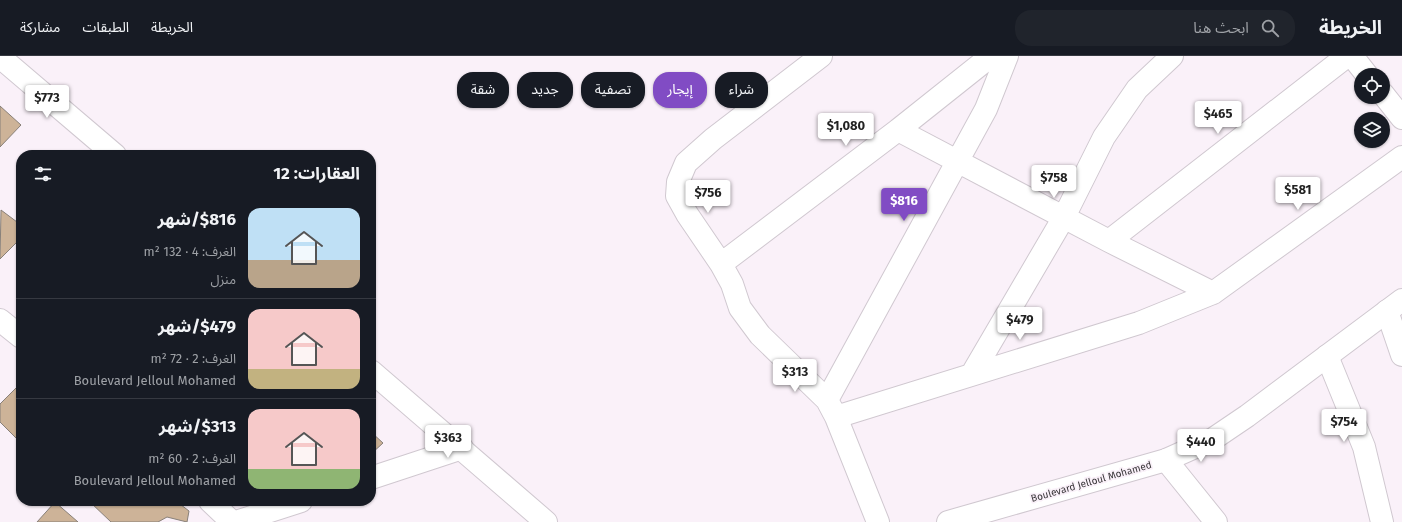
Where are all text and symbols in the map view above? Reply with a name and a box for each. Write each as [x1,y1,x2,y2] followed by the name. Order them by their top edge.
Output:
[1015,10,1295,46] search box
[1319,16,1382,39] text: الخريطة
[1259,17,1281,39] icon: search
[20,19,60,36] text: مشاركة
[82,19,129,36] text: الطبقات
[151,19,193,36] text: الخريطة
[1193,19,1249,37] text: ابحث هنا
[1354,68,1390,148] map controls
[1354,68,1390,104] button: locate
[457,72,509,108] chip: شقة
[517,72,573,108] chip: جديد
[581,72,645,108] chip: تصفية
[653,72,707,108] chip: إيجار
[715,72,768,108] chip: شراء
[23,85,71,119] pin: $773
[34,90,60,105] text: $773
[1194,101,1242,135] pin: $465
[1204,106,1232,121] text: $465
[1354,112,1390,148] button: layers
[813,113,879,147] pin: $1,080
[827,118,865,133] text: $1,080
[32,163,54,185] icon: filters
[273,163,360,184] text: العقارات: 12
[1030,165,1078,199] pin: $758
[1040,170,1068,185] text: $758
[1274,177,1322,211] pin: $581
[684,180,732,214] pin: $756
[1284,182,1312,197] text: $581
[694,185,722,200] text: $756
[880,188,928,222] pin: $816
[890,193,918,208] text: $816
[157,209,236,230] text: $816/شهر
[280,224,328,272] icon: home
[144,244,236,259] text: الغرف: 4 · 132 m²
[211,272,236,287] text: منزل
[996,307,1044,341] pin: $479
[1006,312,1034,327] text: $479
[158,316,236,337] text: $479/شهر
[280,325,328,373] icon: home
[150,351,236,366] text: الغرف: 2 · 72 m²
[771,359,819,393] pin: $313
[782,364,808,379] text: $313
[74,373,236,388] text: Boulevard Jelloul Mohamed
[1320,409,1368,443] pin: $754
[1330,414,1358,429] text: $754
[159,416,236,437] text: $313/شهر
[280,425,328,473] icon: home
[424,425,472,459] pin: $363
[1177,429,1225,463] pin: $440
[434,430,462,445] text: $363
[1186,434,1216,449] text: $440
[148,451,236,466] text: الغرف: 2 · 60 m²
[1030,459,1153,505] street label: Boulevard Jelloul Mohamed
[74,473,236,488] text: Boulevard Jelloul Mohamed

